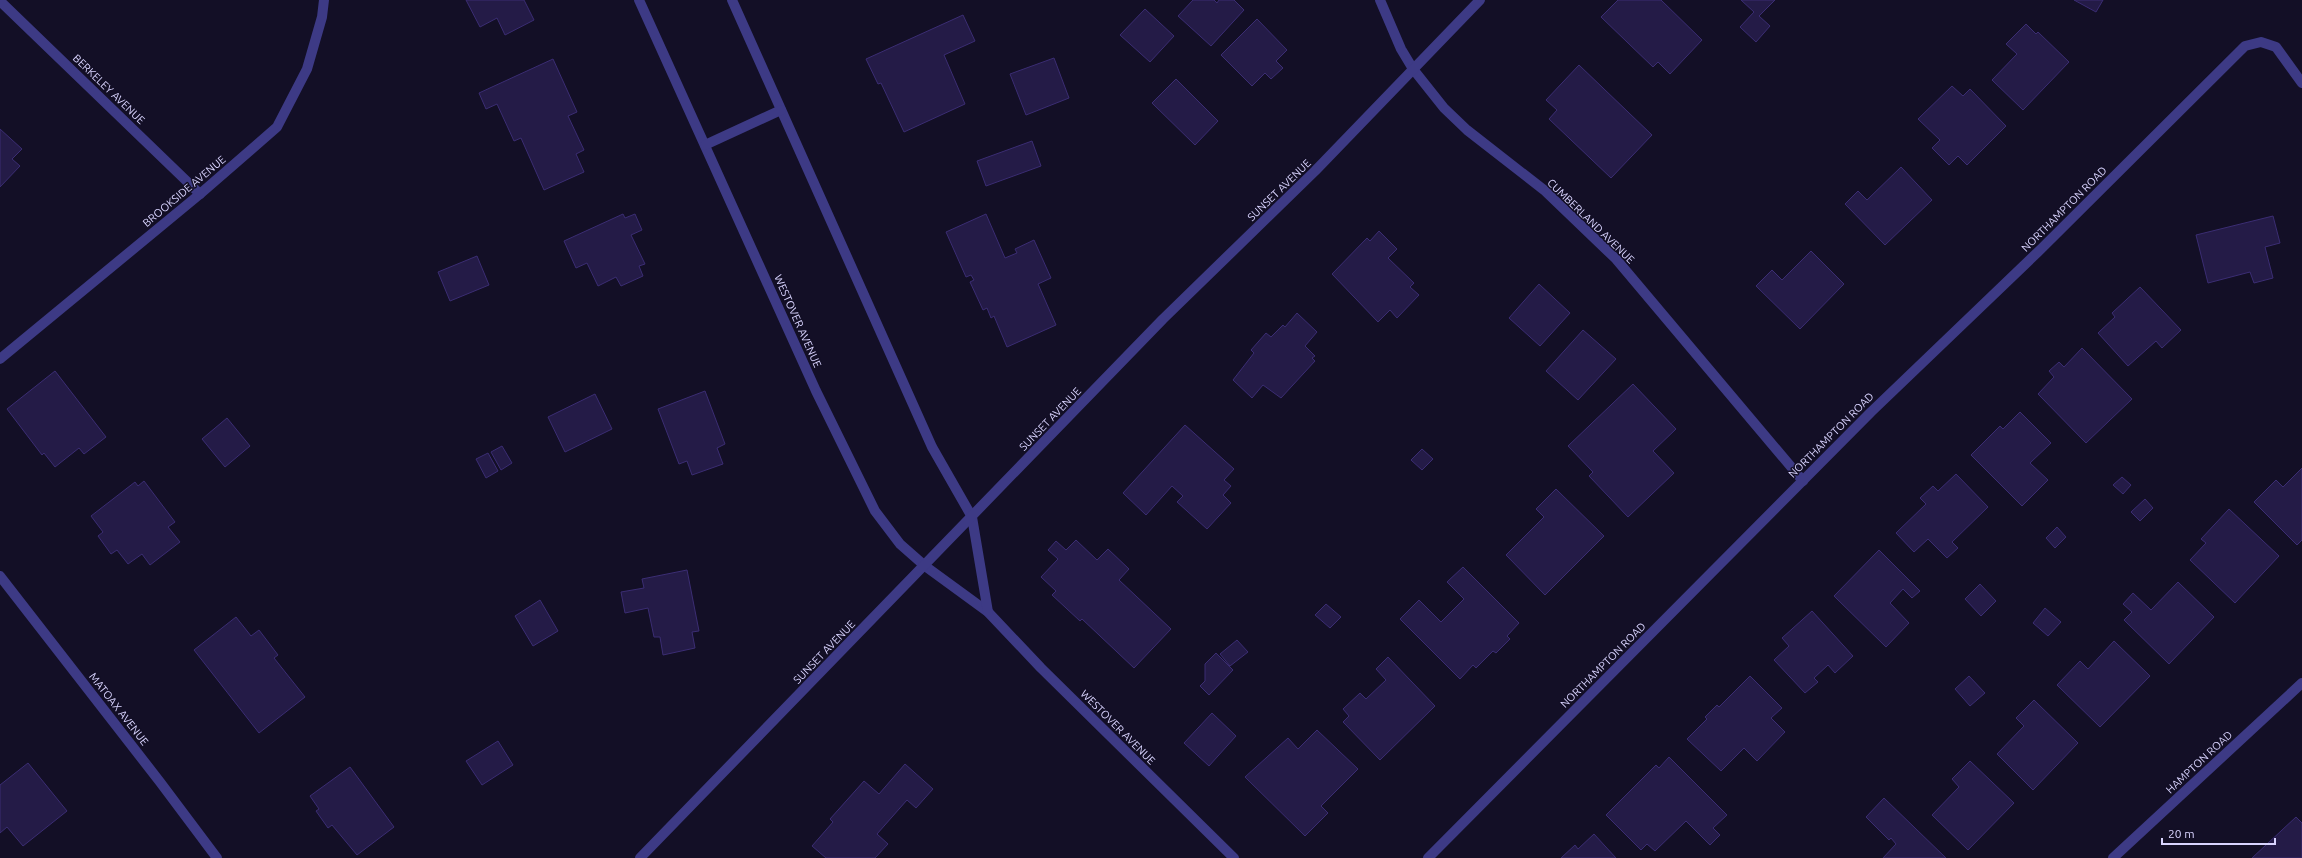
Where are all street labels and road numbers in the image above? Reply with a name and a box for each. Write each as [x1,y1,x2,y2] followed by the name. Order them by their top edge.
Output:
[71,52,147,126] street label: BERKELEY AVENUE
[140,153,228,229] street label: BROOKSIDE AVENUE
[1245,157,1313,223] street label: SUNSET AVENUE
[2019,164,2109,254] street label: NORTHAMPTON ROAD
[1545,176,1637,266] street label: CUMBERLAND AVENUE
[772,273,824,369] street label: WESTOVER AVENUE
[1017,385,1083,453] street label: SUNSET AVENUE
[1786,390,1876,480] street label: NORTHAMPTON ROAD
[791,618,857,686] street label: SUNSET AVENUE
[1558,620,1648,710] street label: NORTHAMPTON ROAD
[87,670,151,748] street label: MATOAX AVENUE
[1078,687,1158,767] street label: WESTOVER AVENUE
[2163,728,2235,796] street label: HAMPTON ROAD

